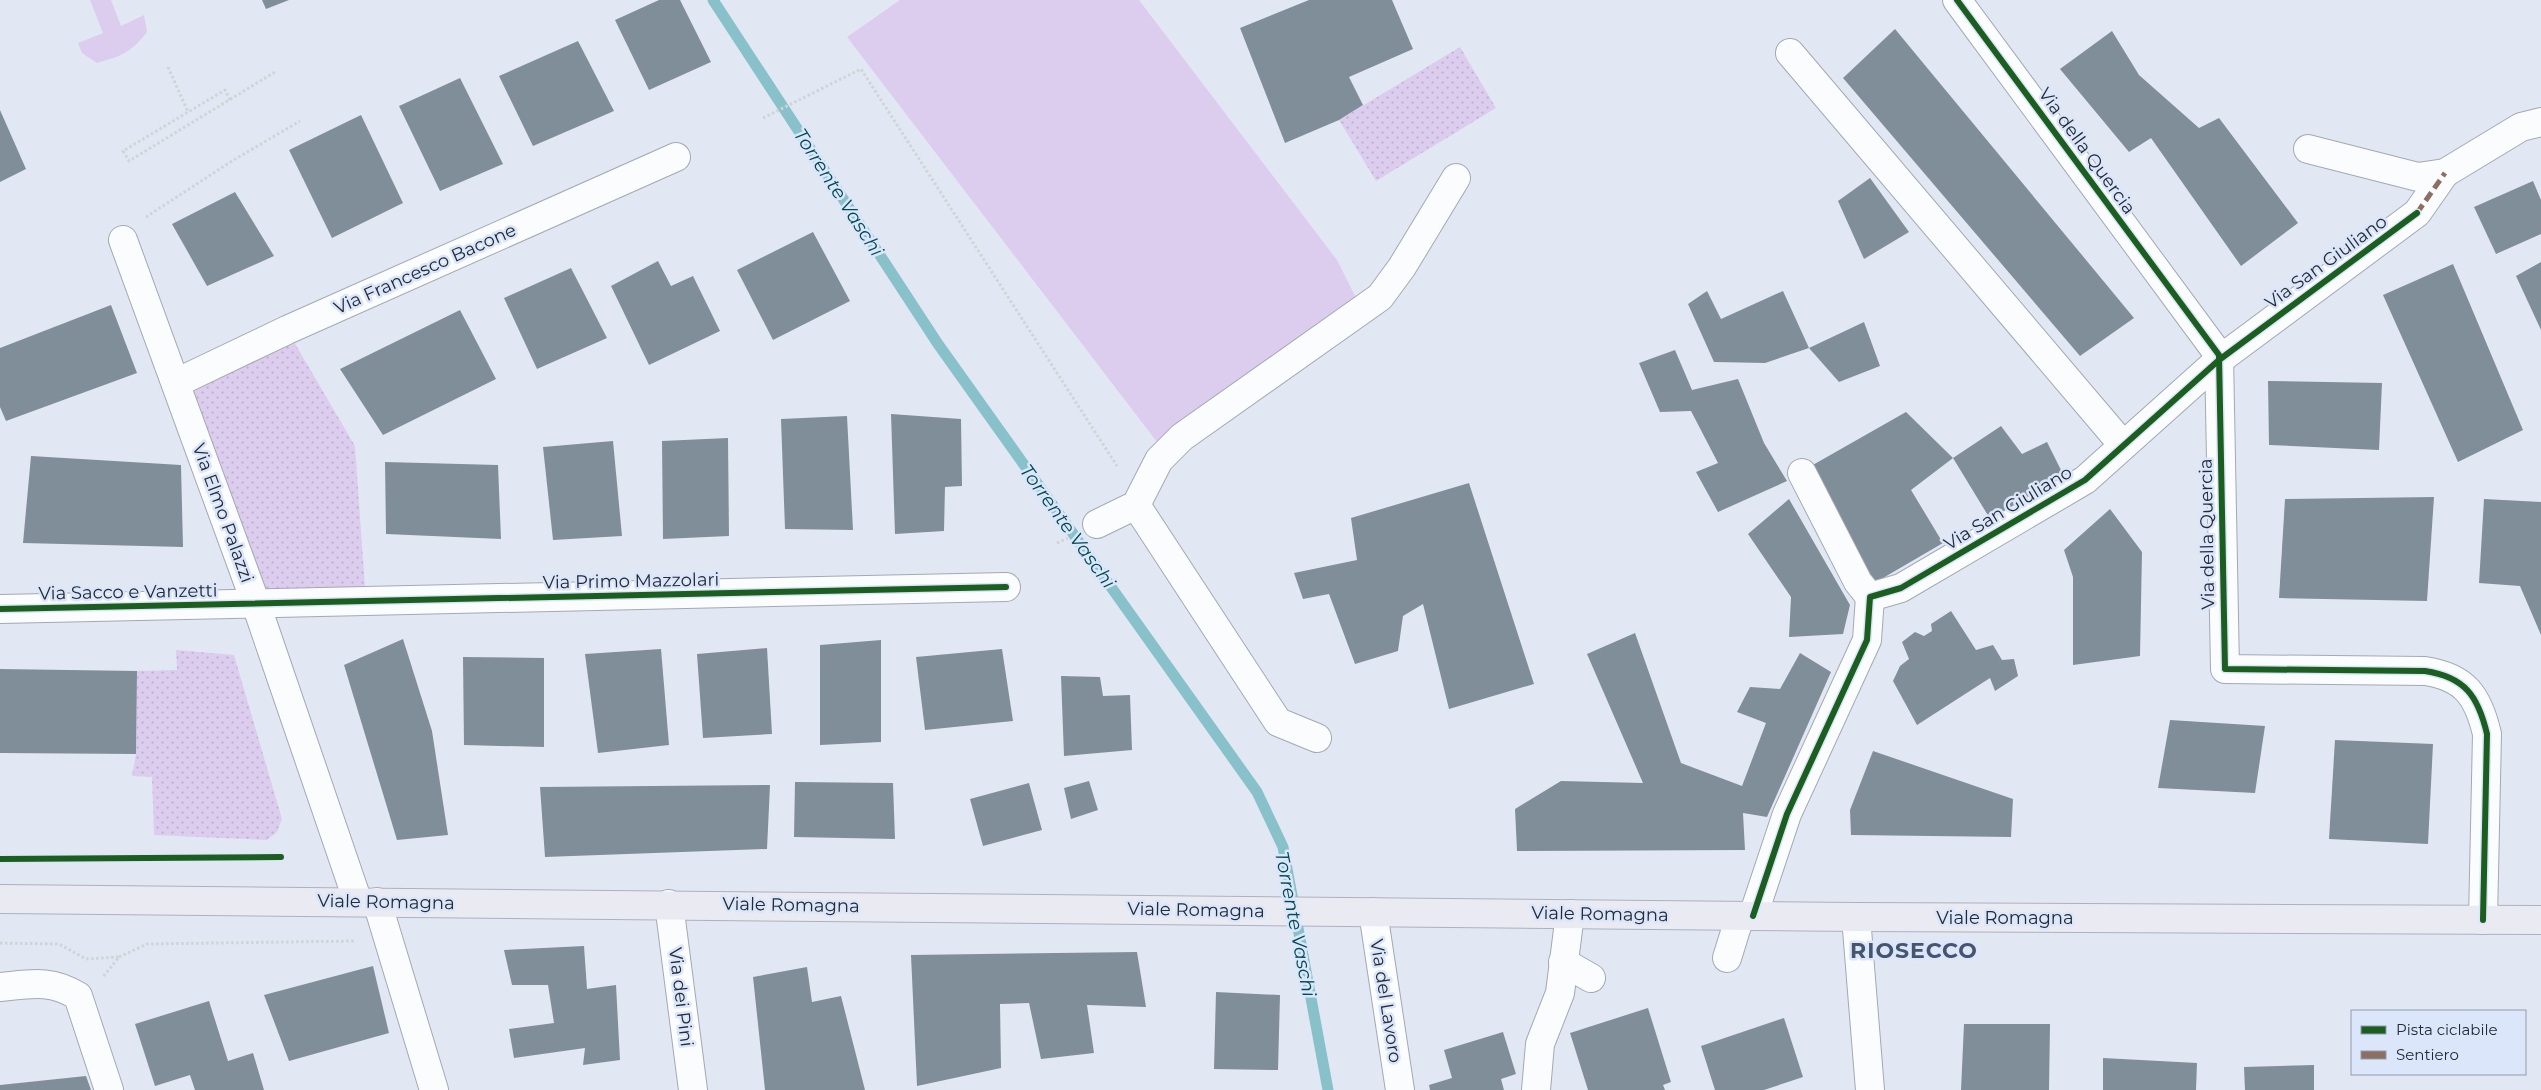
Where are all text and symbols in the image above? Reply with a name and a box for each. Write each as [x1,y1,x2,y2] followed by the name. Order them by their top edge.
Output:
[2034,83,2140,219] street label: Via della Quercia
[789,124,889,261] water label: Torrente Vaschi
[2261,210,2391,314] street label: Via San Giuliano
[331,219,520,319] street label: Via Francesco Bacone
[188,440,258,586] street label: Via Elmo Palazzi
[2195,458,2219,610] street label: Via della Quercia
[1015,460,1121,593] water label: Torrente Vaschi
[1940,461,2076,555] street label: Via San Giuliano
[542,568,720,594] street label: Via Primo Mazzolari
[38,579,218,605] street label: Via Sacco e Vanzetti
[1270,849,1321,1000] water label: Torrente Vaschi
[317,890,455,914] street label: Viale Romagna
[722,893,860,917] street label: Viale Romagna
[1127,898,1265,922] street label: Viale Romagna
[1531,902,1669,926] street label: Viale Romagna
[1936,907,2074,929] street label: Viale Romagna
[1365,937,1407,1065] street label: Via del Lavoro
[1850,937,1978,964] district label: RIOSECCO
[664,946,698,1048] street label: Via dei Pini
[2351,1010,2526,1075] legend
[2396,1020,2498,1039] text: Pista ciclabile
[2396,1045,2459,1064] text: Sentiero

